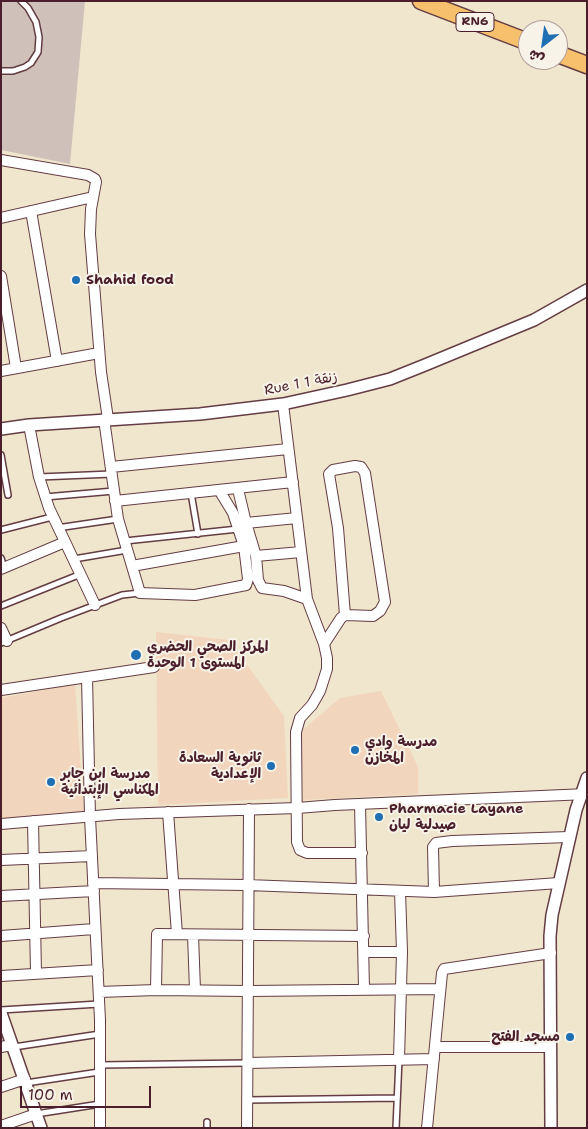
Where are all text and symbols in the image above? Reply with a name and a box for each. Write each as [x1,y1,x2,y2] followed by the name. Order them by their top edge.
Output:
[456,13,494,32] road number: RN6
[518,20,568,70] north arrow
[525,45,547,69] text: ش
[86,272,174,288] place label: Shahid food
[70,274,82,286] marker: Shahid food
[263,369,339,399] street label: Rue 1 زنقة 1
[147,639,268,672] place label: المركز الصحي الحضري المستوى 1 الوحدة
[129,648,143,662] marker: المركز الصحي الحضري المستوى 1 الوحدة
[365,734,437,766] place label: مدرسة وادي المخازن
[349,744,361,756] marker: مدرسة وادي المخازن
[179,750,261,782] place label: ثانوية السعادة الإعدادية
[265,760,277,772] marker: ثانوية السعادة الإعدادية
[61,766,159,799] place label: مدرسة ابن جابر المكناسي الإبتدائية
[45,776,57,788] marker: مدرسة ابن جابر المكناسي الإبتدائية
[389,801,523,834] place label: Pharmacie Layane صيدلية ليان
[373,811,385,823] marker: Pharmacie Layane صيدلية ليان
[491,1029,560,1045] place label: مسجد الفتح
[564,1031,576,1043] marker: مسجد الفتح
[22,1076,154,1108] scale bar
[28,1085,73,1105] text: 100 m

